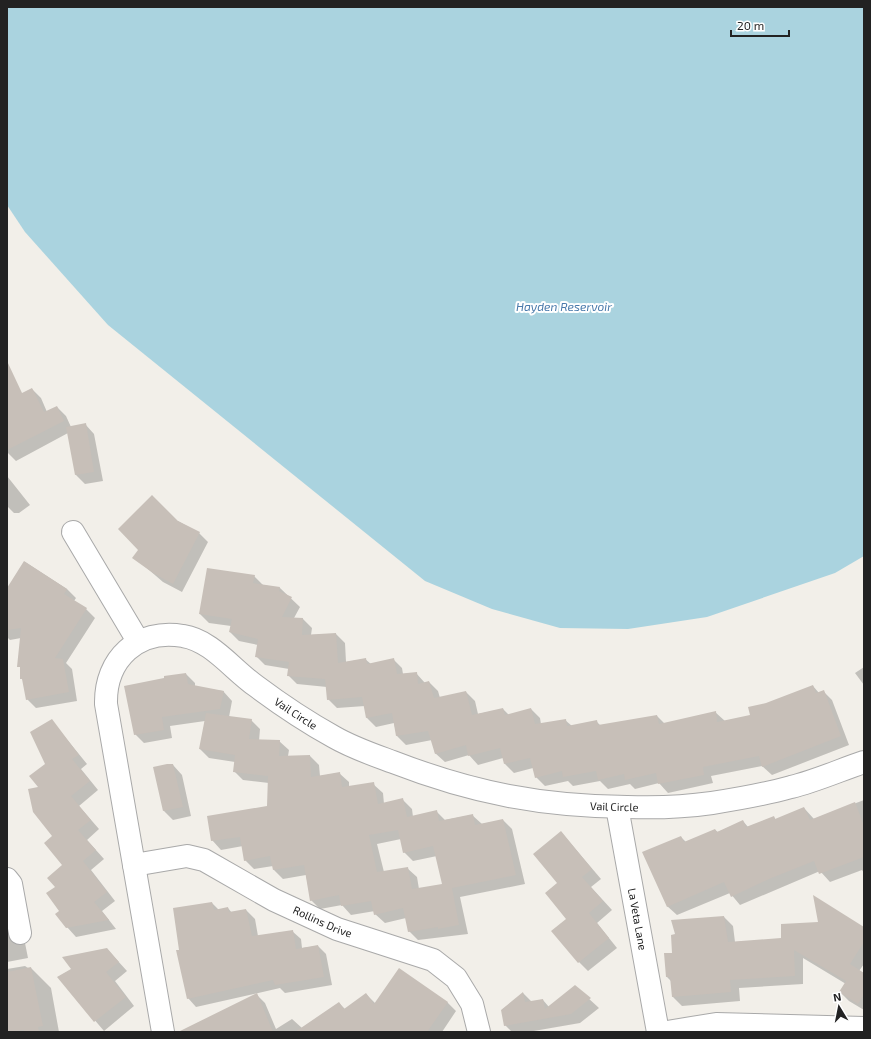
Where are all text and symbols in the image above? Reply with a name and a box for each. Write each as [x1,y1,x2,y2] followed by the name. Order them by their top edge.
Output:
[731,12,789,38] scale bar
[737,18,764,32] text: 20 m
[516,299,612,314] water label: Hayden Reservoir
[272,694,320,732] street label: Vail Circle
[590,799,639,813] street label: Vail Circle
[626,887,650,951] street label: La Veta Lane
[291,903,354,939] street label: Rollins Drive
[819,987,859,1027] north arrow
[832,990,842,1004] text: N

